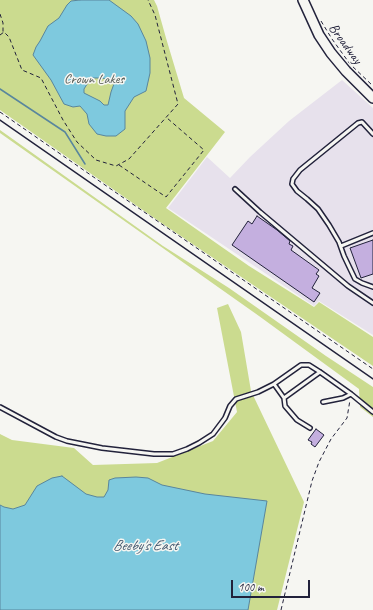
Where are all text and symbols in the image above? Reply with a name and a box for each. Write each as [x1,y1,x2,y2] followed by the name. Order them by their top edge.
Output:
[325,20,365,68] street label: Broadway
[64,71,124,87] park label: Crown Lakes
[113,537,177,555] water label: Beeby's East
[233,572,312,598] scale bar
[238,579,264,595] text: 100 m

